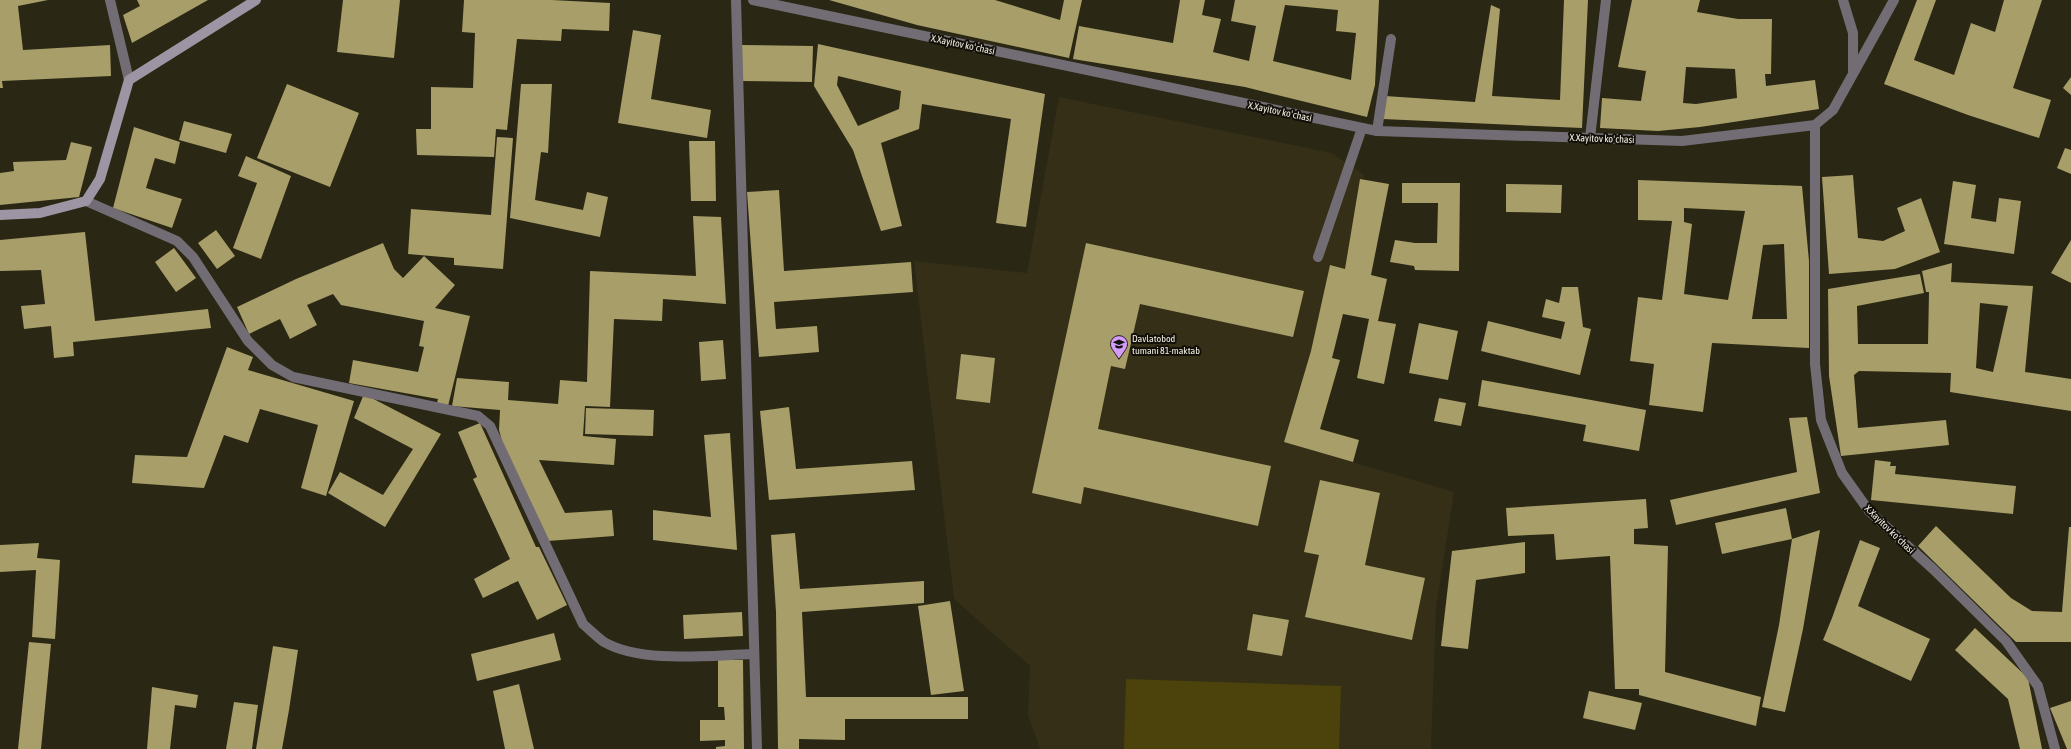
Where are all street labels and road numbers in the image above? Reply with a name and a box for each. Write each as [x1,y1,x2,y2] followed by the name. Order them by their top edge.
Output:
[930,32,996,57] street label: X.Xayitov koʻchasi
[1247,99,1313,124] street label: X.Xayitov koʻchasi
[1569,132,1635,145] street label: X.Xayitov koʻchasi
[1862,503,1917,556] street label: X.Xayitov koʻchasi

